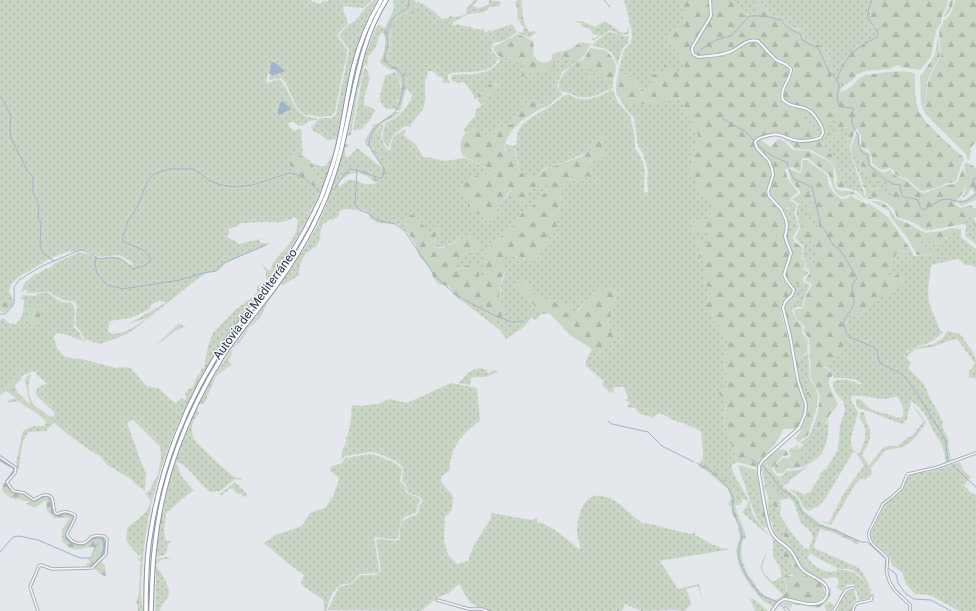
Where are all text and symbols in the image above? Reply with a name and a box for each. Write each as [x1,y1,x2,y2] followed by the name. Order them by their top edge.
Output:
[210,246,300,362] street label: Autovía del Mediterráneo

